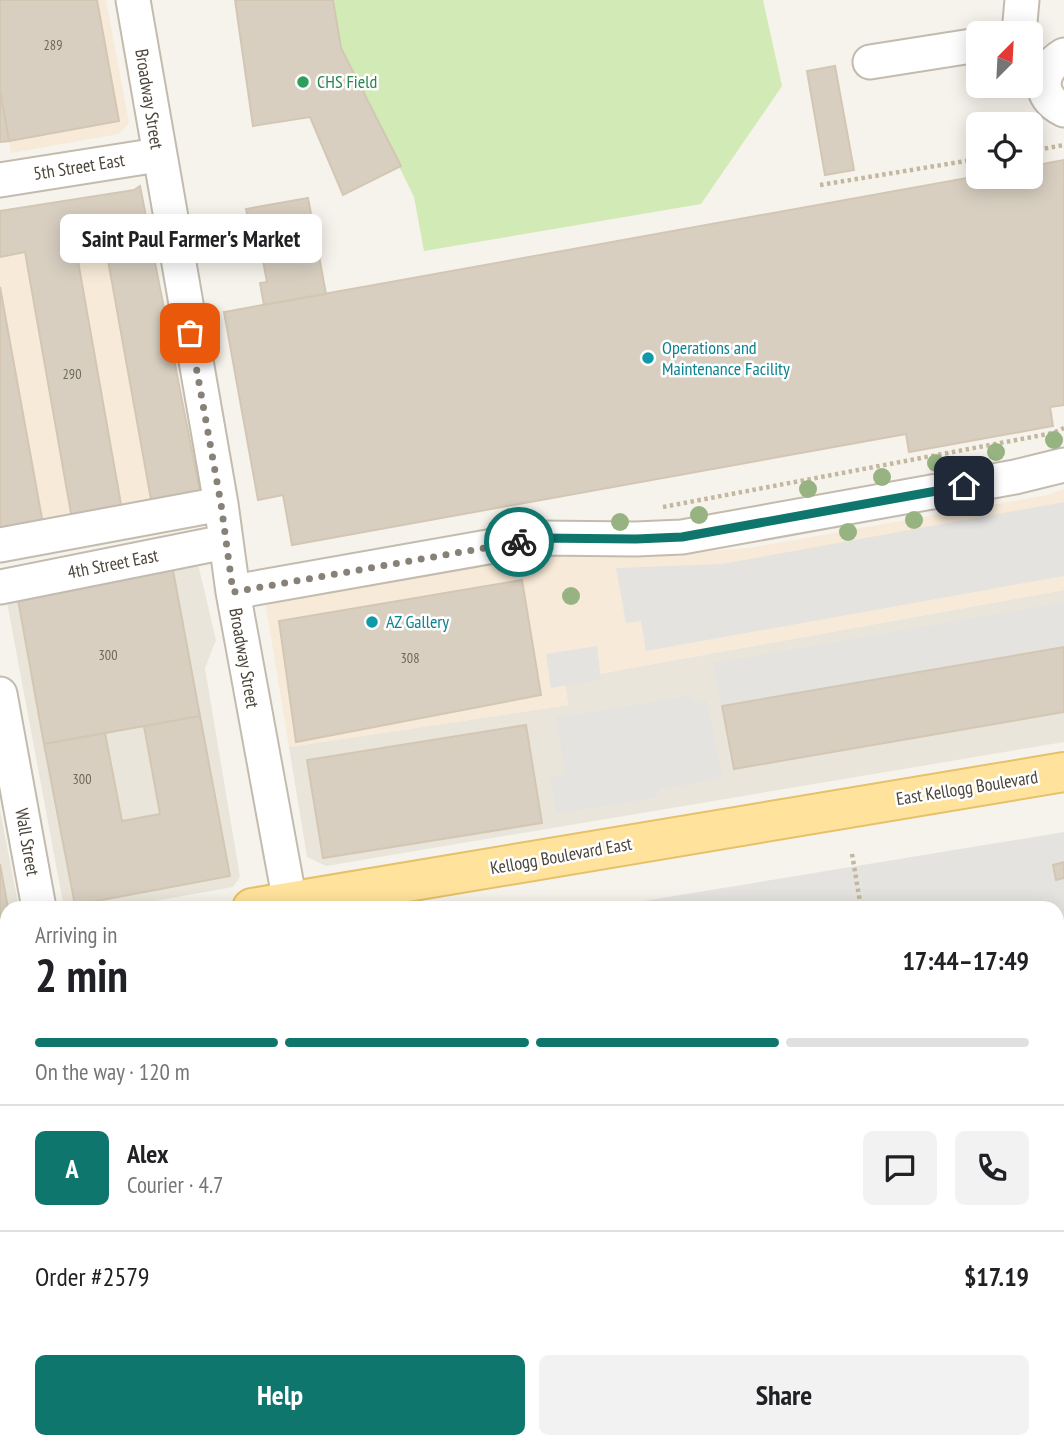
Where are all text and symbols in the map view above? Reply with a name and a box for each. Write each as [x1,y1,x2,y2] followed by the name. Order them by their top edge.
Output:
[966,21,1043,98] north arrow
[966,21,1043,189] map controls
[44,36,62,54] house number: 289
[130,47,169,151] street label: Broadway Street
[317,70,377,93] place label: CHS Field
[295,74,311,90] marker: CHS Field
[966,112,1043,189] button: locate
[32,148,126,185] street label: 5th Street East
[59,214,321,263] callout: Saint Paul Farmer's Market
[82,224,300,253] text: Saint Paul Farmer's Market
[160,303,220,363] pin
[171,314,209,352] icon: bag
[662,336,790,380] place label: Operations and Maintenance Facility
[640,350,656,366] marker: Operations and Maintenance Facility
[63,365,81,383] house number: 290
[934,456,994,516] pin
[945,467,983,505] icon: home
[484,507,554,577] courier
[500,523,538,561] icon: bike
[66,543,160,584] street label: 4th Street East
[224,606,265,710] street label: Broadway Street
[386,610,449,633] place label: AZ Gallery
[364,614,380,630] marker: AZ Gallery
[99,646,117,664] house number: 300
[401,649,419,667] house number: 308
[894,765,1039,810] street label: East Kellogg Boulevard
[73,770,91,788] house number: 300
[10,806,45,878] street label: Wall Street
[488,832,633,879] street label: Kellogg Boulevard East
[35,920,117,949] text: Arriving in
[902,944,1029,977] text: 17:44–17:49
[35,945,128,1005] text: 2 min
[35,1057,190,1086] text: On the way · 120 m
[863,1131,937,1205] button: chat
[955,1131,1029,1205] button: phone
[127,1137,168,1170] text: Alex
[65,1152,79,1185] text: A
[127,1170,223,1199] text: Courier · 4.7
[35,1260,150,1293] text: Order #2579
[964,1260,1029,1293] text: $17.19
[35,1355,525,1435] button: Help
[539,1355,1029,1435] button: Share

